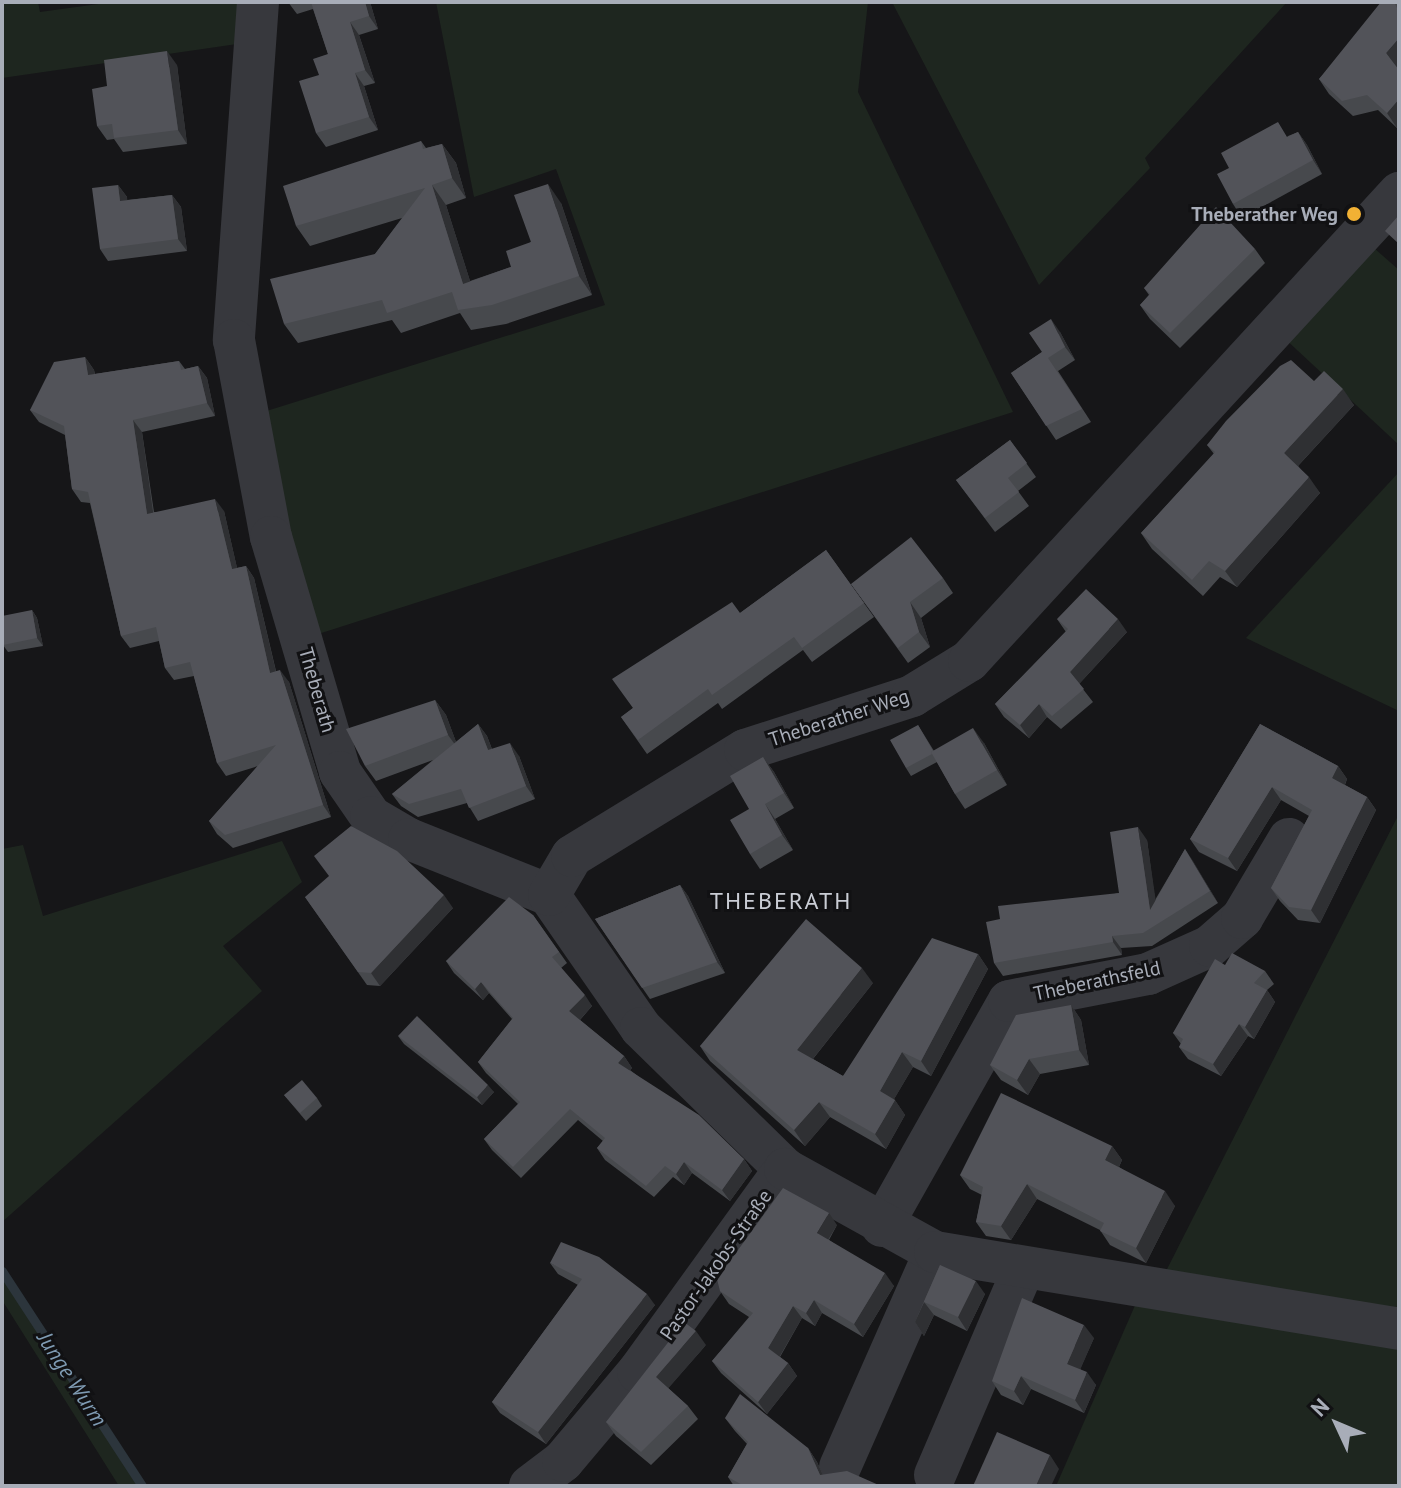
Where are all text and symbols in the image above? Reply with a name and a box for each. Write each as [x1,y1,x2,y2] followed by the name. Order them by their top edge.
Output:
[1191,202,1338,226] place label: Theberather Weg
[1345,205,1363,223] marker: Theberather Weg
[293,645,341,735] street label: Theberath
[766,684,912,752] street label: Theberather Weg
[710,887,852,915] district label: THEBERATH
[1031,956,1163,1006] street label: Theberathsfeld
[655,1185,777,1345] street label: Pastor-Jakobs-Straße
[31,1326,113,1432] water label: Junge Wurm
[1297,1384,1377,1464] north arrow
[1305,1392,1335,1422] text: N

